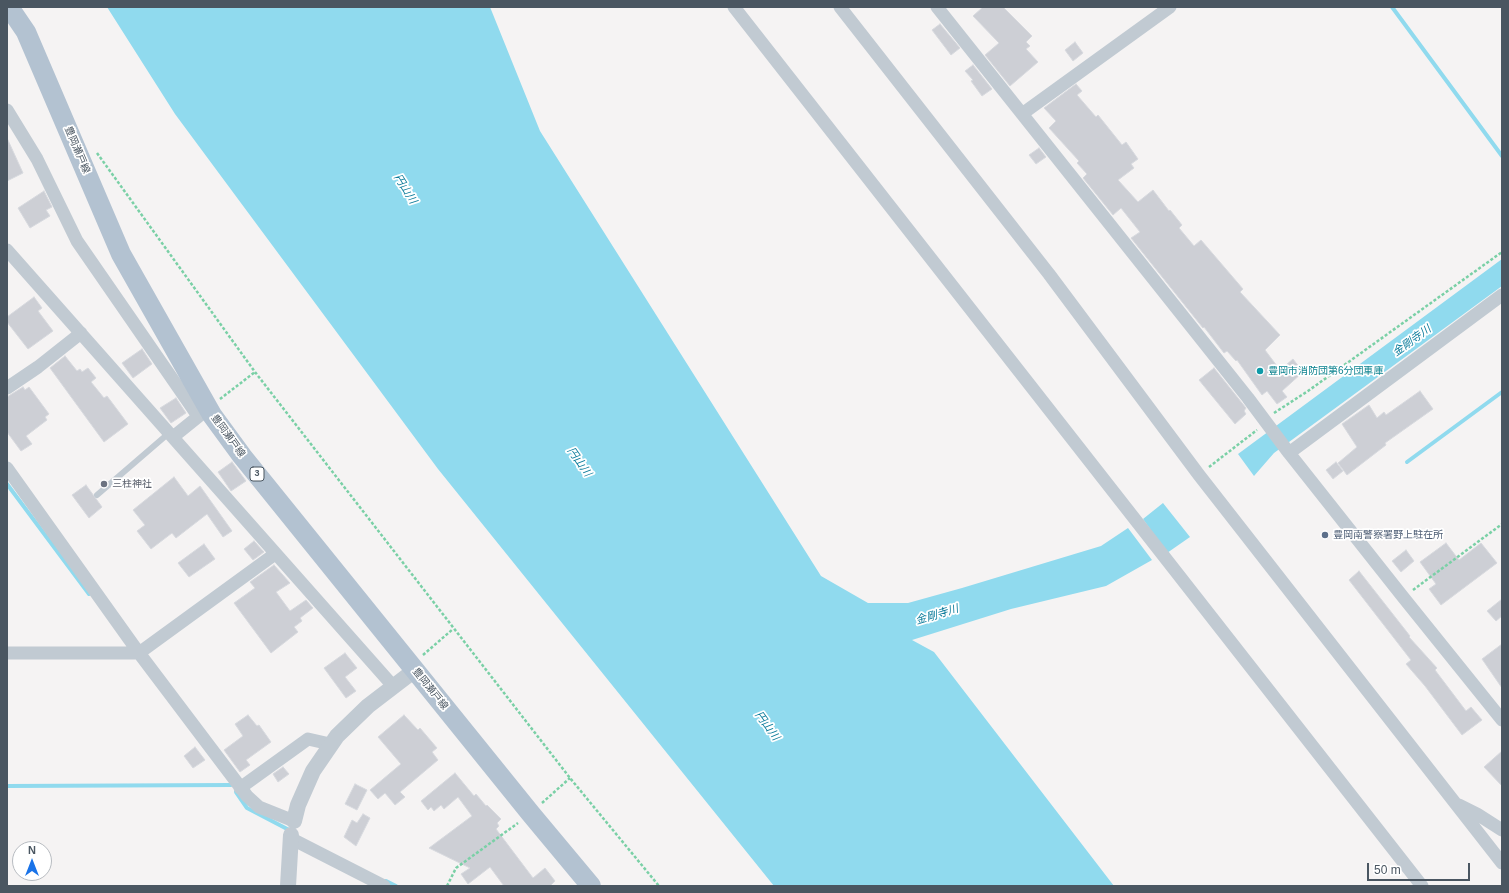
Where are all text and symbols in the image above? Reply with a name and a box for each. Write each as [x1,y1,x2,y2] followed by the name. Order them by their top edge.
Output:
[62,125,92,175] street label: 豊岡瀬戸線
[391,172,419,206] water label: 円山川
[1390,323,1434,359] water label: 金剛寺川
[1268,365,1384,377] place label: 豊岡市消防団第6分団車庫
[1255,366,1265,376] marker: 豊岡市消防団第6分団車庫
[208,412,248,460] street label: 豊岡瀬戸線
[564,445,594,479] water label: 円山川
[250,467,264,481] road number: 3
[112,478,152,490] place label: 三柱神社
[99,479,109,489] marker: 三柱神社
[1333,529,1443,541] place label: 豊岡南警察署野上駐在所
[1320,530,1330,540] marker: 豊岡南警察署野上駐在所
[914,602,960,628] water label: 金剛寺川
[410,666,450,712] street label: 豊岡瀬戸線
[752,709,782,743] water label: 円山川
[12,841,52,881] north arrow
[28,844,36,856] text: N
[1369,855,1472,881] scale bar
[1374,863,1401,877] text: 50 m

